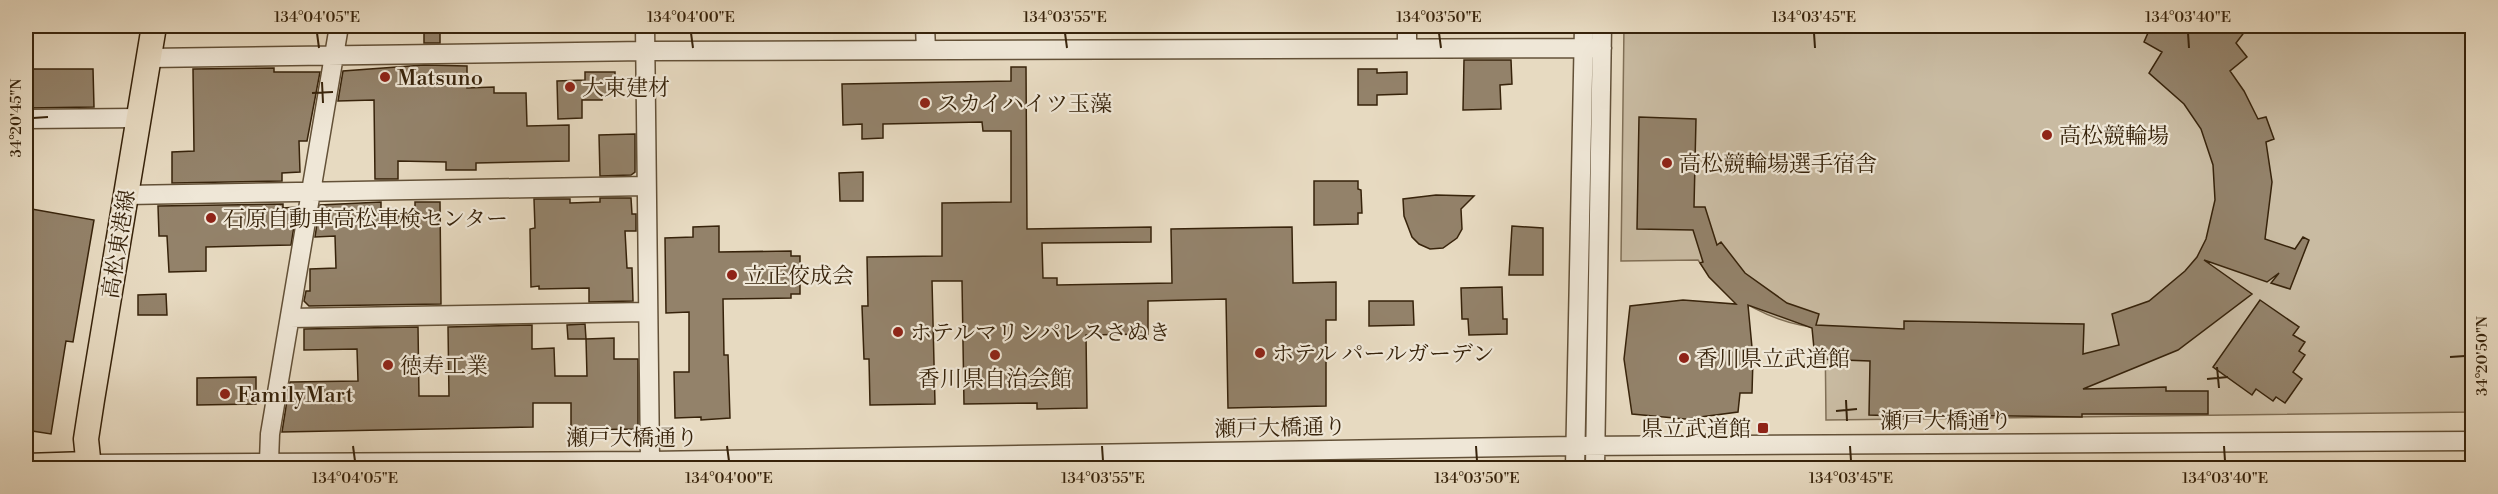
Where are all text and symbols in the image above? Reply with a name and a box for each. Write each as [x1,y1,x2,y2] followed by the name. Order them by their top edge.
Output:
[274,8,360,27] text: 134°04'05"E
[647,8,735,27] text: 134°04'00"E
[1023,8,1107,27] text: 134°03'55"E
[1396,8,1482,27] text: 134°03'50"E
[1772,8,1856,27] text: 134°03'45"E
[2145,8,2231,27] text: 134°03'40"E
[397,65,483,92] place label: Matsuno
[378,70,392,84] marker: Matsuno
[582,75,670,102] place label: 大東建材
[7,78,26,158] text: 34°20'45"N
[563,80,577,94] marker: 大東建材
[937,91,1112,118] place label: スカイハイツ玉藻
[918,96,932,110] marker: スカイハイツ玉藻
[2059,123,2169,150] place label: 高松競輪場
[2040,128,2054,142] marker: 高松競輪場
[1679,151,1877,178] place label: 高松競輪場選手宿舎
[1660,156,1674,170] marker: 高松競輪場選手宿舎
[98,188,141,301] street label: 高松東港線
[223,206,508,233] place label: 石原自動車高松車検センター
[204,211,218,225] marker: 石原自動車高松車検センター
[744,263,854,290] place label: 立正佼成会
[725,268,739,282] marker: 立正佼成会
[2473,316,2492,396] text: 34°20'50"N
[910,320,1171,347] place label: ホテルマリンパレスさぬき
[891,325,905,339] marker: ホテルマリンパレスさぬき
[1272,341,1495,368] place label: ホテル パールガーデン
[1253,346,1267,360] marker: ホテル パールガーデン
[1696,346,1850,373] place label: 香川県立武道館
[988,348,1002,362] marker: 香川県自治会館
[1677,351,1691,365] marker: 香川県立武道館
[400,353,488,380] place label: 徳寿工業
[381,358,395,372] marker: 徳寿工業
[918,366,1072,393] place label: 香川県自治会館
[237,382,354,409] place label: FamilyMart
[218,387,232,401] marker: FamilyMart
[1880,408,2012,435] street label: 瀬戸大橋通り
[1214,414,1346,443] street label: 瀬戸大橋通り
[1641,416,1751,443] place label: 県立武道館
[1756,421,1770,435] marker: 県立武道館
[566,425,698,452] street label: 瀬戸大橋通り
[312,469,398,488] text: 134°04'05"E
[685,469,773,488] text: 134°04'00"E
[1061,469,1145,488] text: 134°03'55"E
[1434,469,1520,488] text: 134°03'50"E
[1809,469,1893,488] text: 134°03'45"E
[2182,469,2268,488] text: 134°03'40"E

